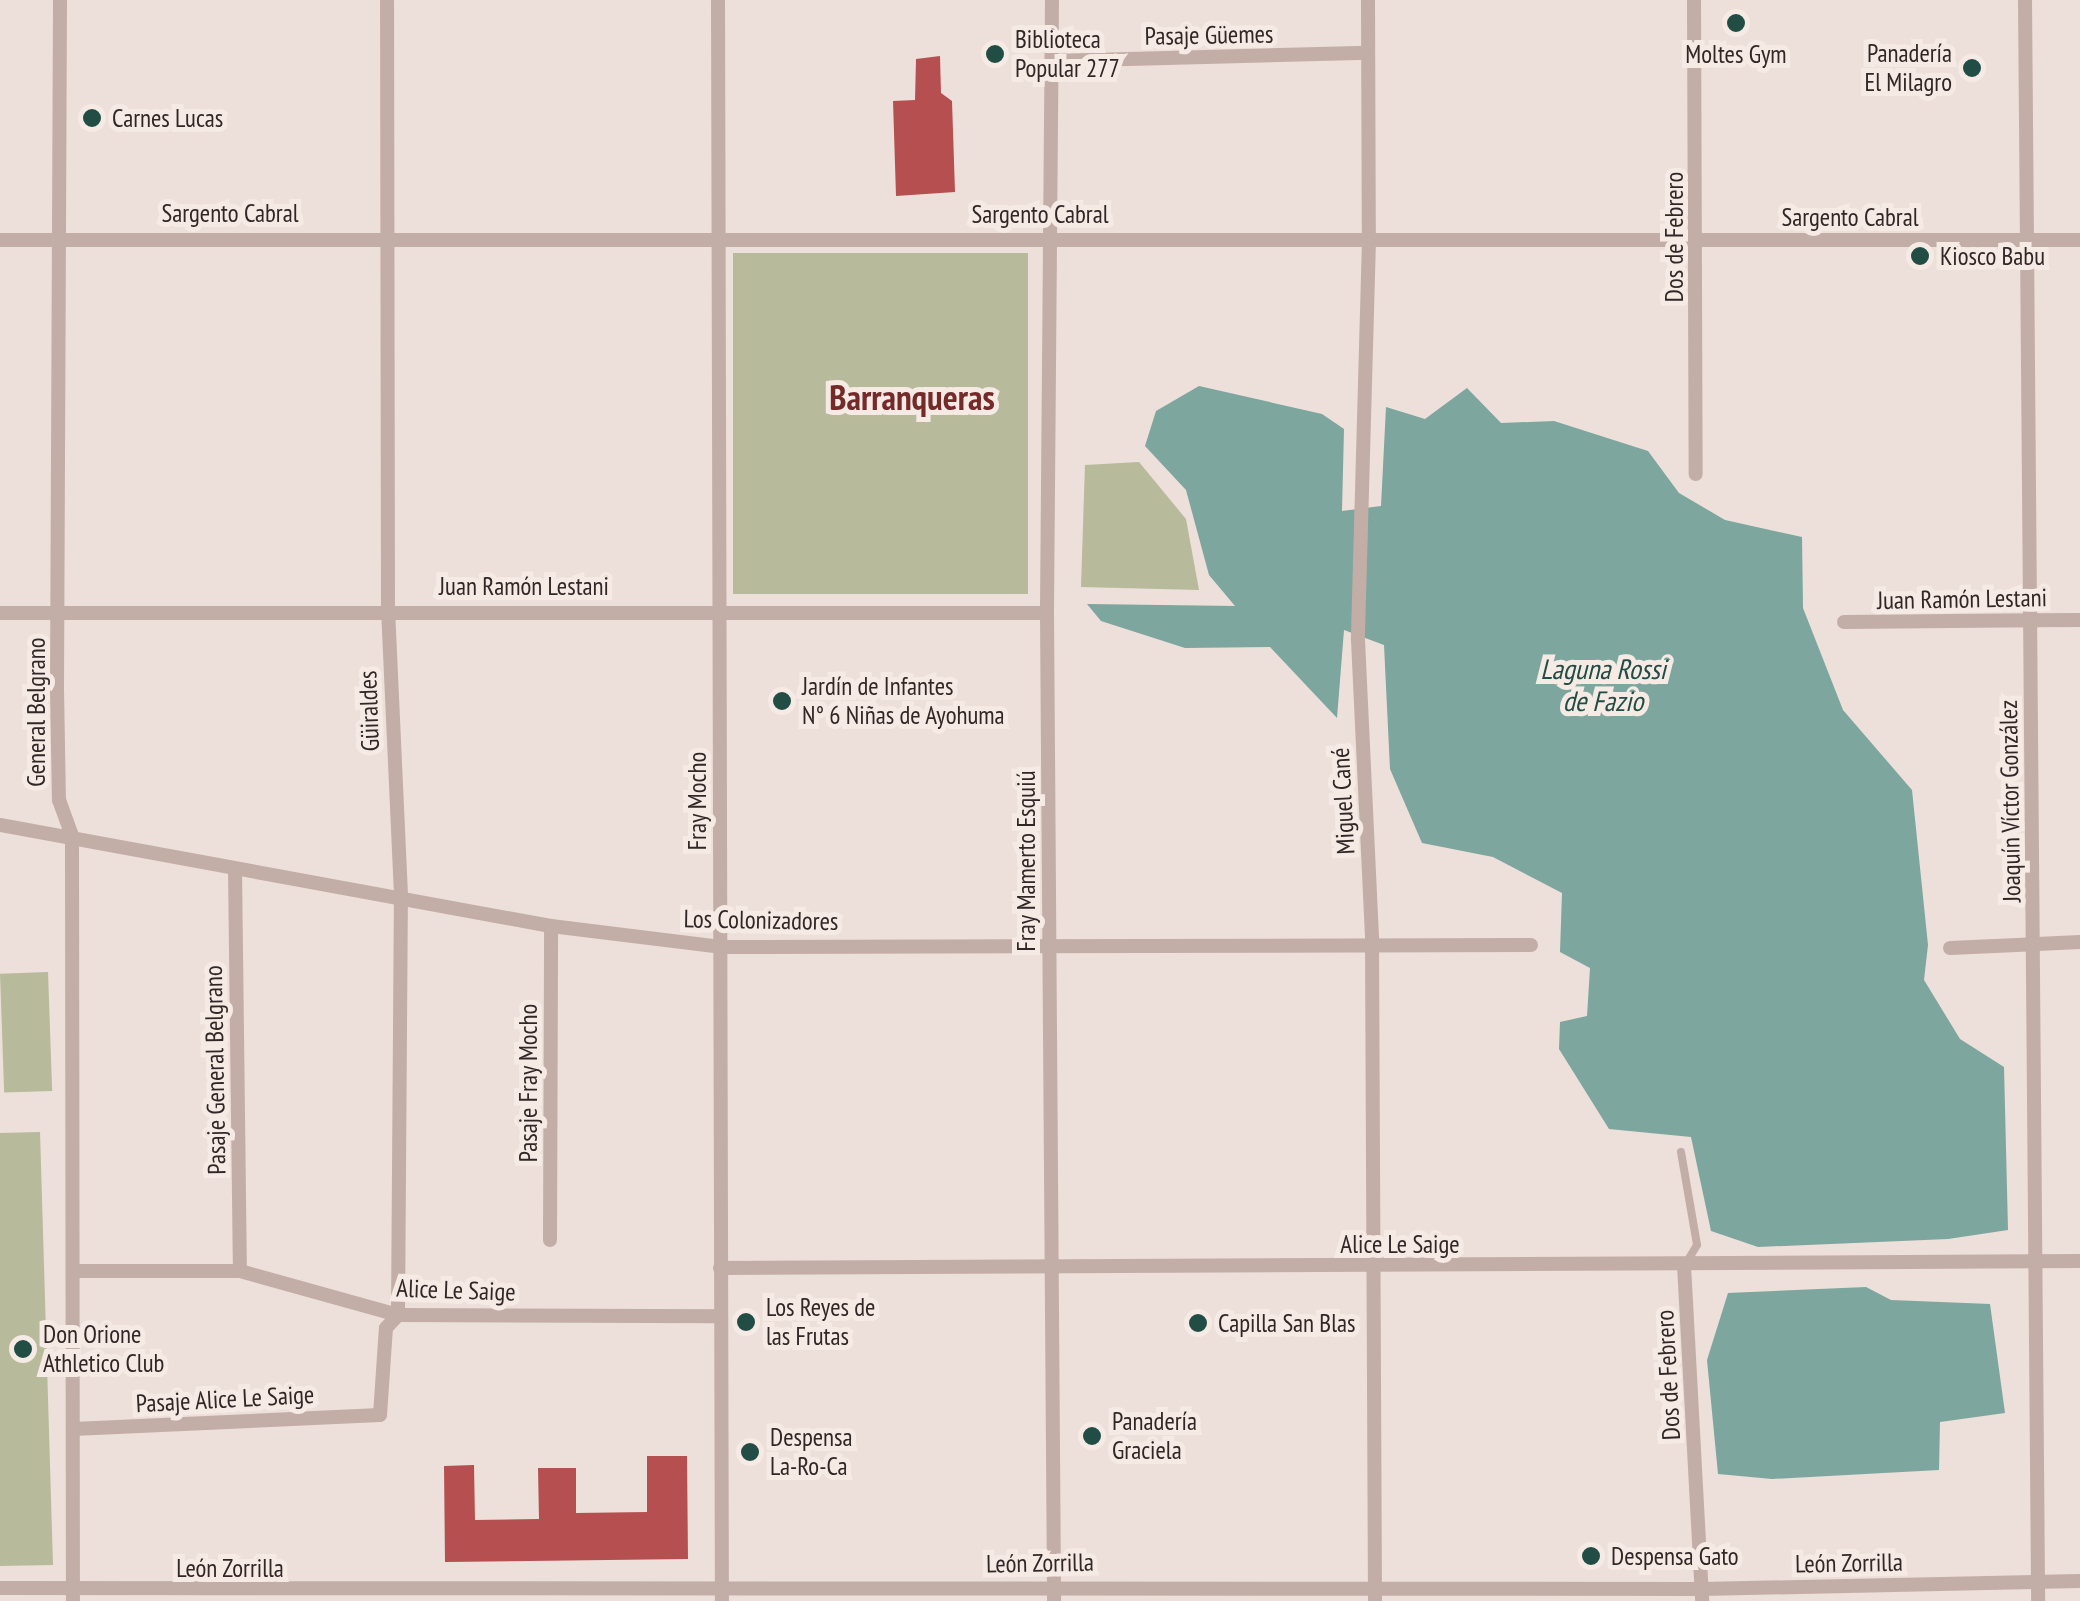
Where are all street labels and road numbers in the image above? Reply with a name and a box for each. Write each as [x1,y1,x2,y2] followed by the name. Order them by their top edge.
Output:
[1144,19,1274,51] street label: Pasaje Güemes
[1659,172,1689,302] street label: Dos de Febrero
[161,198,299,228] street label: Sargento Cabral
[971,199,1109,229] street label: Sargento Cabral
[1781,202,1919,232] street label: Sargento Cabral
[439,571,609,601] street label: Juan Ramón Lestani
[1877,583,2047,615] street label: Juan Ramón Lestani
[21,637,51,787] street label: General Belgrano
[353,670,385,752] street label: Güiraldes
[1993,699,2027,903] street label: Joaquín Víctor González
[1325,747,1361,855] street label: Miguel Cané
[682,751,712,851] street label: Fray Mocho
[1011,770,1041,952] street label: Fray Mamerto Esquiú
[683,904,839,936] street label: Los Colonizadores
[198,965,232,1175] street label: Pasaje General Belgrano
[513,1003,543,1163] street label: Pasaje Fray Mocho
[1340,1229,1460,1259] street label: Alice Le Saige
[396,1273,516,1307] street label: Alice Le Saige
[1650,1309,1686,1441] street label: Dos de Febrero
[135,1379,315,1419] street label: Pasaje Alice Le Saige
[986,1547,1094,1579] street label: León Zorrilla
[1795,1547,1903,1579] street label: León Zorrilla
[176,1553,284,1583] street label: León Zorrilla

